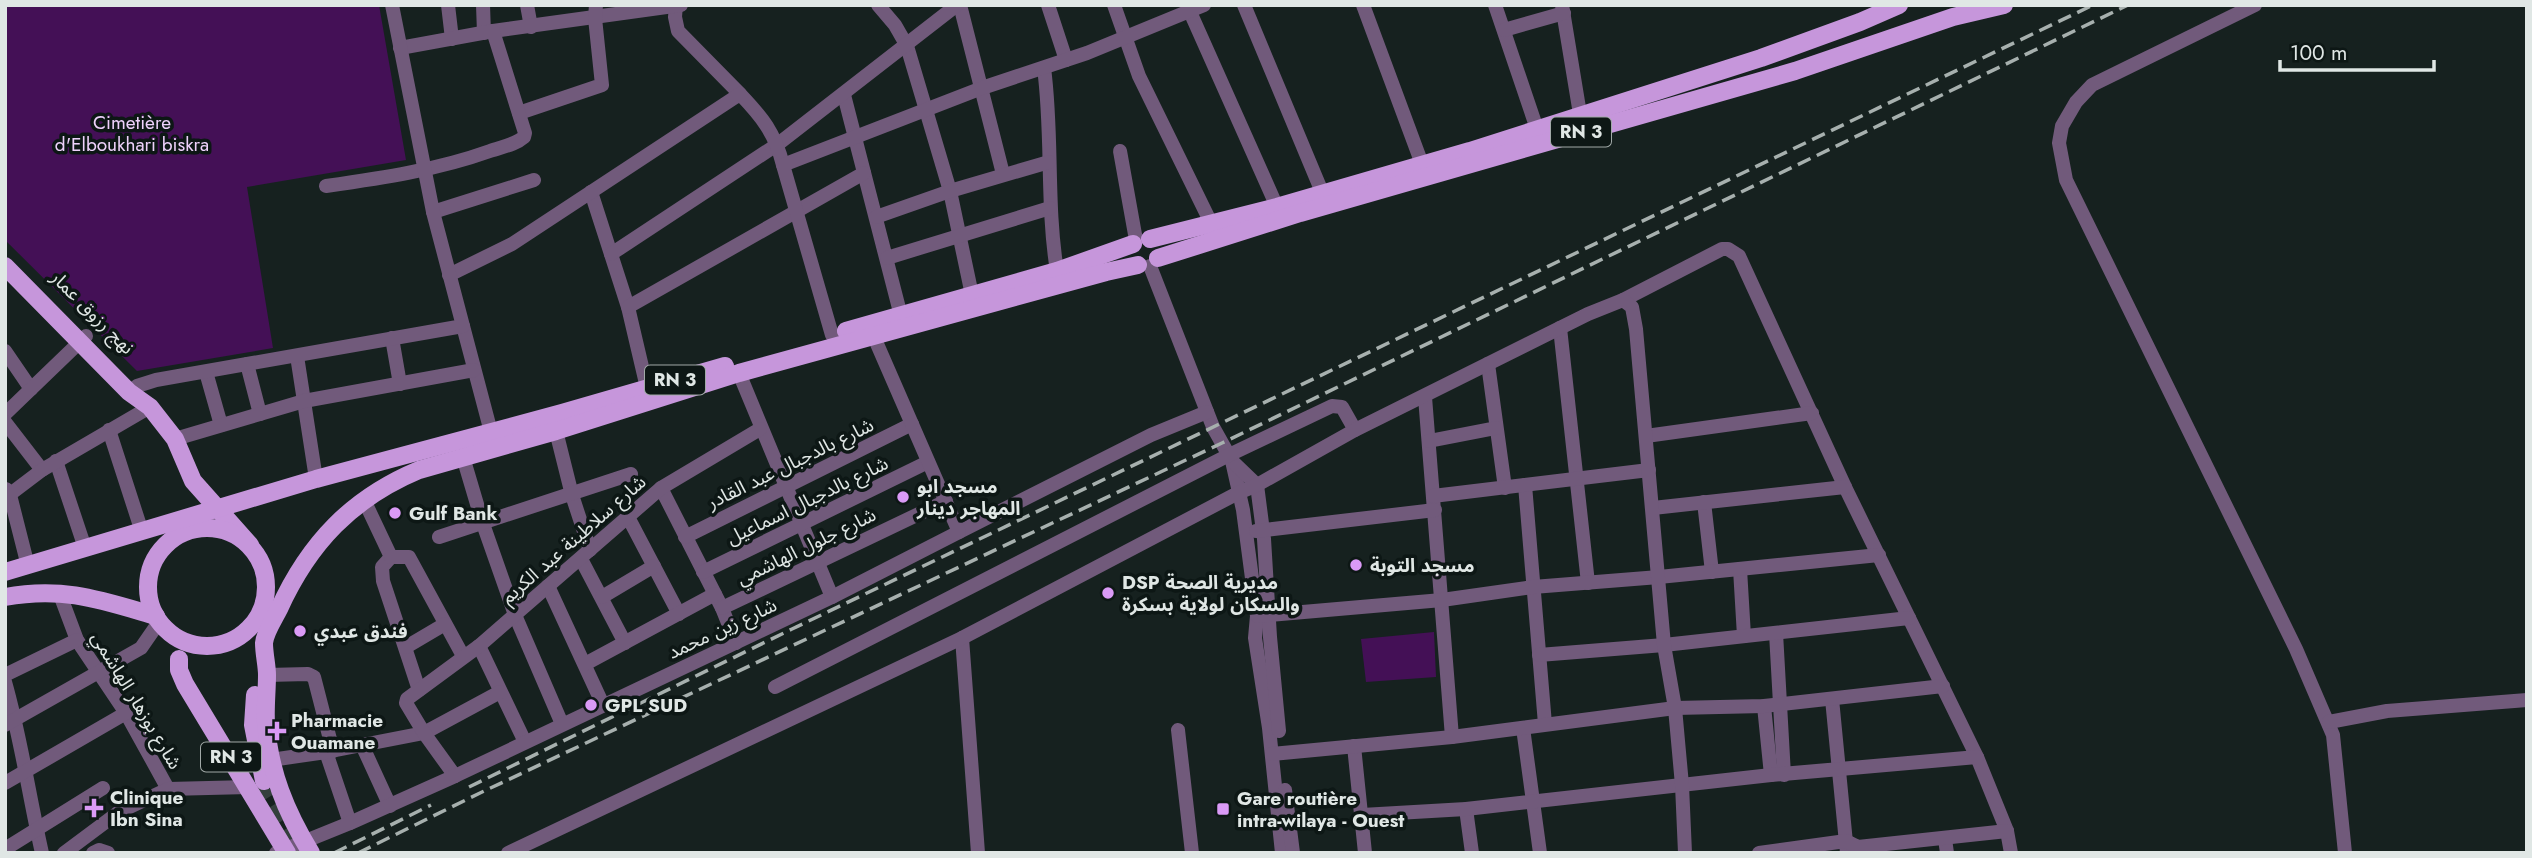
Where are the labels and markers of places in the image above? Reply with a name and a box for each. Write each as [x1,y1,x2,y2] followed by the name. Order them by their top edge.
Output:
[916,473,1021,522] place label: مسجد ابو المهاجر دينار
[895,489,911,505] marker: مسجد ابو المهاجر دينار
[409,500,498,527] place label: Gulf Bank
[387,505,403,521] marker: Gulf Bank
[1370,552,1475,579] place label: مسجد التوبة
[1348,557,1364,573] marker: مسجد التوبة
[1122,569,1300,618] place label: DSP مديرية الصحة والسكان لولاية بسكرة
[1100,585,1116,601] marker: DSP مديرية الصحة والسكان لولاية بسكرة
[314,618,408,646] place label: فندق عبدي
[292,623,308,639] marker: فندق عبدي
[605,692,687,719] place label: GPL SUD
[583,697,599,713] marker: GPL SUD
[291,707,383,756] place label: Pharmacie Ouamane
[269,723,285,739] marker: Pharmacie Ouamane
[110,784,184,833] place label: Clinique Ibn Sina
[1237,785,1404,834] place label: Gare routière intra-wilaya - Ouest
[84,798,104,818] marker: Clinique Ibn Sina
[1215,801,1231,817] marker: Gare routière intra-wilaya - Ouest

